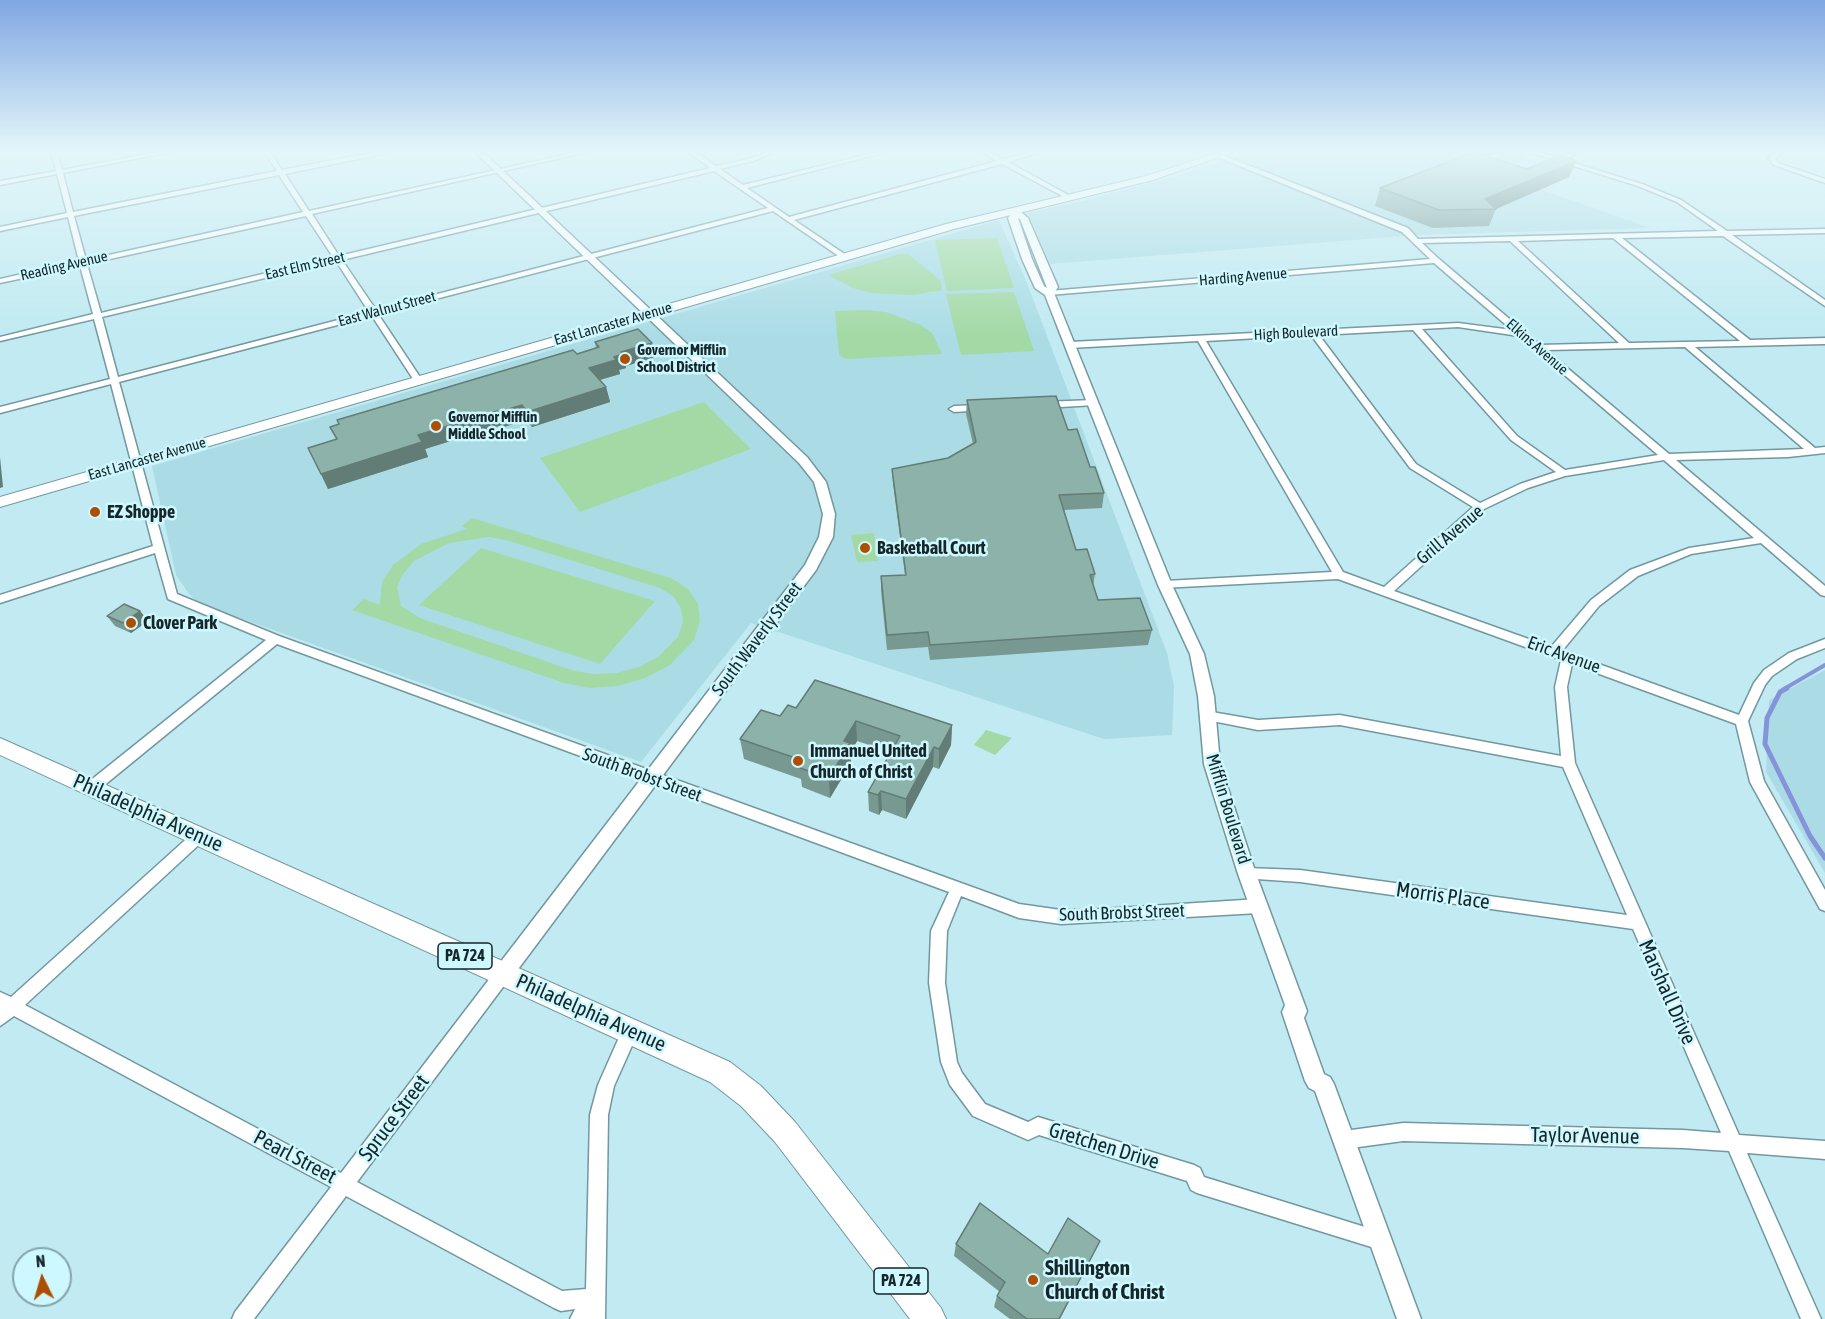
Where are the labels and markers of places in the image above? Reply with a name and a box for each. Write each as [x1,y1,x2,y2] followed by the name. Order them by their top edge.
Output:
[637,341,726,376] place label: Governor Mifflin School District
[618,352,632,366] marker: Governor Mifflin School District
[448,408,537,443] place label: Governor Mifflin Middle School
[429,419,443,433] marker: Governor Mifflin Middle School
[107,501,175,523] place label: EZ Shoppe
[88,505,102,519] marker: EZ Shoppe
[877,537,986,559] place label: Basketball Court
[858,541,872,555] marker: Basketball Court
[143,612,217,634] place label: Clover Park
[124,616,138,630] marker: Clover Park
[810,740,927,783] place label: Immanuel United Church of Christ
[791,754,805,768] marker: Immanuel United Church of Christ
[1045,1255,1164,1305] place label: Shillington Church of Christ
[1026,1273,1040,1287] marker: Shillington Church of Christ

